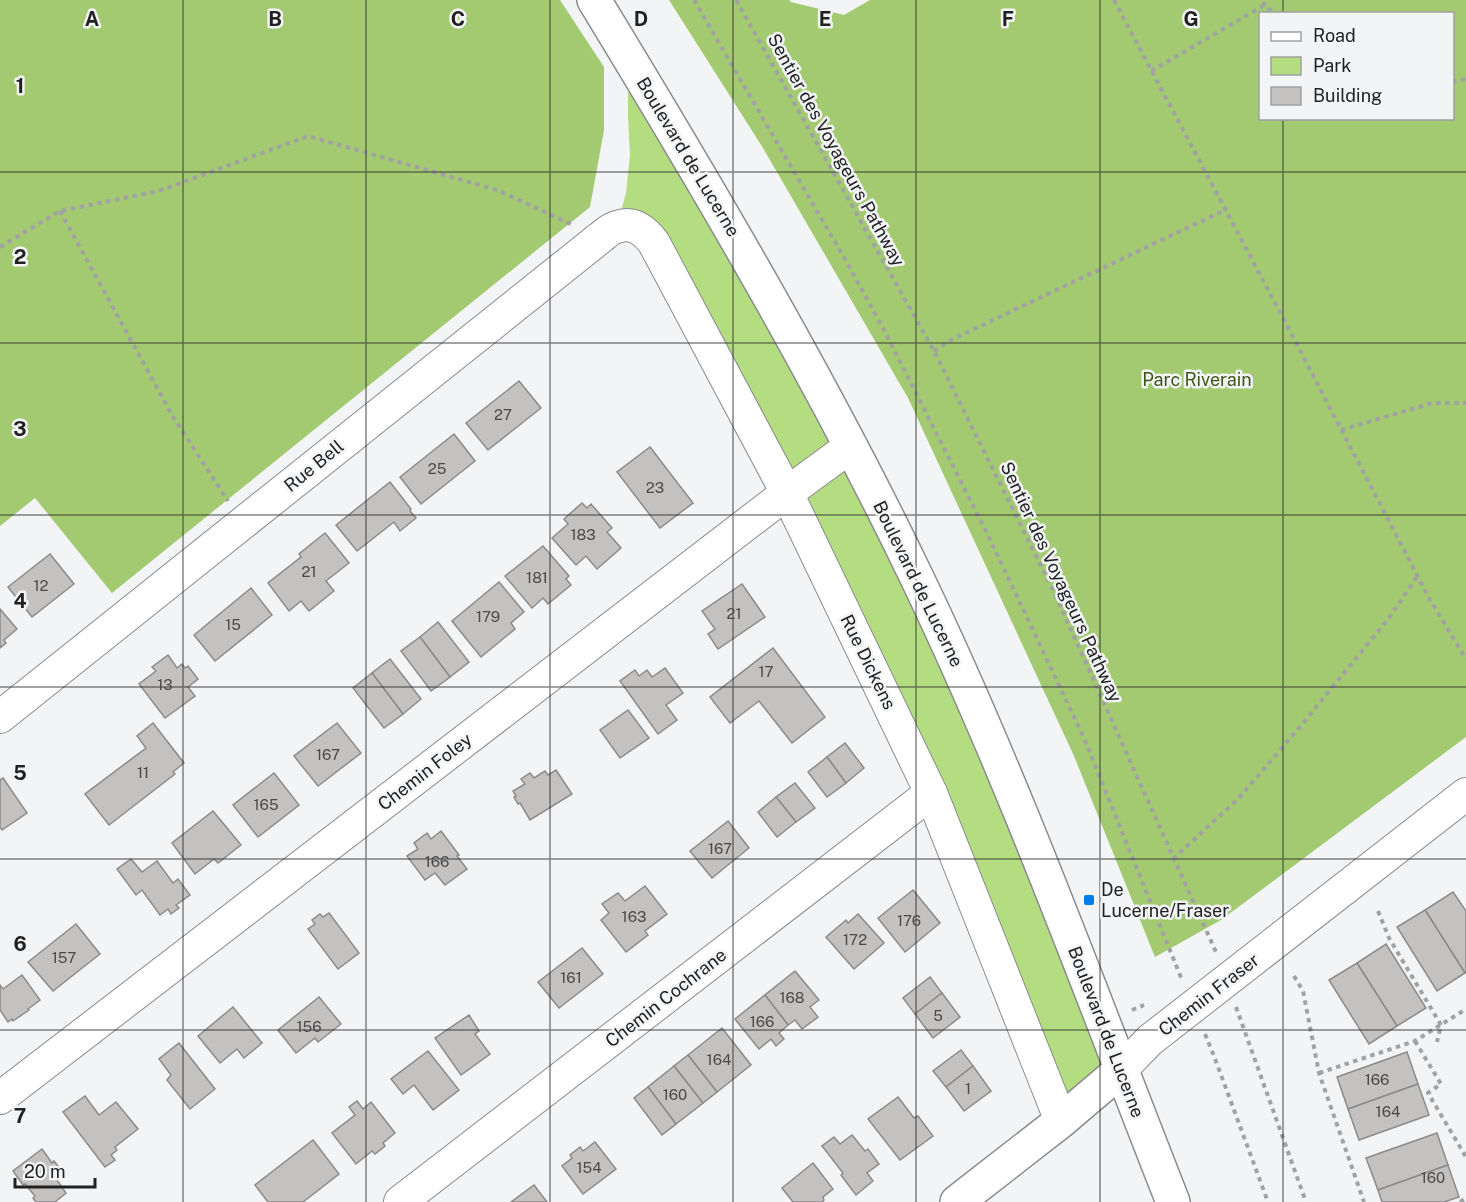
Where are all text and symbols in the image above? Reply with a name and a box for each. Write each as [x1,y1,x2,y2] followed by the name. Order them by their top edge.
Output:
[85,7,99,31] text: A
[268,7,282,31] text: B
[451,7,465,31] text: C
[634,7,648,31] text: D
[819,7,831,31] text: E
[1002,7,1014,31] text: F
[1183,7,1199,31] text: G
[1259,12,1454,120] legend
[1313,25,1356,46] text: Road
[764,30,909,270] street label: Sentier des Voyageurs Pathway
[1313,55,1351,76] text: Park
[633,73,744,240] street label: Boulevard de Lucerne
[16,74,24,98] text: 1
[1313,85,1382,106] text: Building
[14,245,26,269] text: 2
[1142,369,1252,390] park label: Parc Riverain
[494,406,512,423] house number: 27
[13,417,27,441] text: 3
[280,435,347,496] street label: Rue Bell
[996,458,1127,706] street label: Sentier des Voyageurs Pathway
[428,460,446,477] house number: 25
[646,479,664,496] house number: 23
[869,497,968,670] street label: Boulevard de Lucerne
[570,526,596,543] house number: 183
[301,563,317,580] house number: 21
[526,569,548,586] house number: 181
[33,577,49,594] house number: 12
[13,589,27,613] text: 4
[726,605,742,622] house number: 21
[476,608,500,625] house number: 179
[836,611,900,713] street label: Rue Dickens
[225,616,241,633] house number: 15
[758,663,774,680] house number: 17
[157,676,173,693] house number: 13
[374,728,476,815] street label: Chemin Foley
[316,746,340,763] house number: 167
[13,761,27,785] text: 5
[137,764,149,781] house number: 11
[253,796,279,813] house number: 165
[708,840,732,857] house number: 167
[425,853,449,870] house number: 166
[1101,879,1229,921] place label: De Lucerne/Fraser
[1082,893,1096,907] marker: De Lucerne/Fraser
[622,908,646,925] house number: 163
[897,912,921,929] house number: 176
[843,931,867,948] house number: 172
[13,932,27,956] text: 6
[1064,943,1149,1121] street label: Boulevard de Lucerne
[601,944,730,1051] street label: Chemin Cochrane
[52,949,76,966] house number: 157
[1154,949,1263,1040] street label: Chemin Fraser
[560,969,582,986] house number: 161
[779,989,805,1006] house number: 168
[933,1007,943,1024] house number: 5
[750,1013,774,1030] house number: 166
[296,1018,322,1035] house number: 156
[707,1051,731,1068] house number: 164
[1365,1071,1389,1088] house number: 166
[965,1080,971,1097] house number: 1
[663,1086,687,1103] house number: 160
[1376,1103,1400,1120] house number: 164
[14,1104,26,1128] text: 7
[15,1151,94,1189] scale bar
[576,1159,602,1176] house number: 154
[24,1161,66,1182] text: 20 m
[1421,1169,1445,1186] house number: 160

